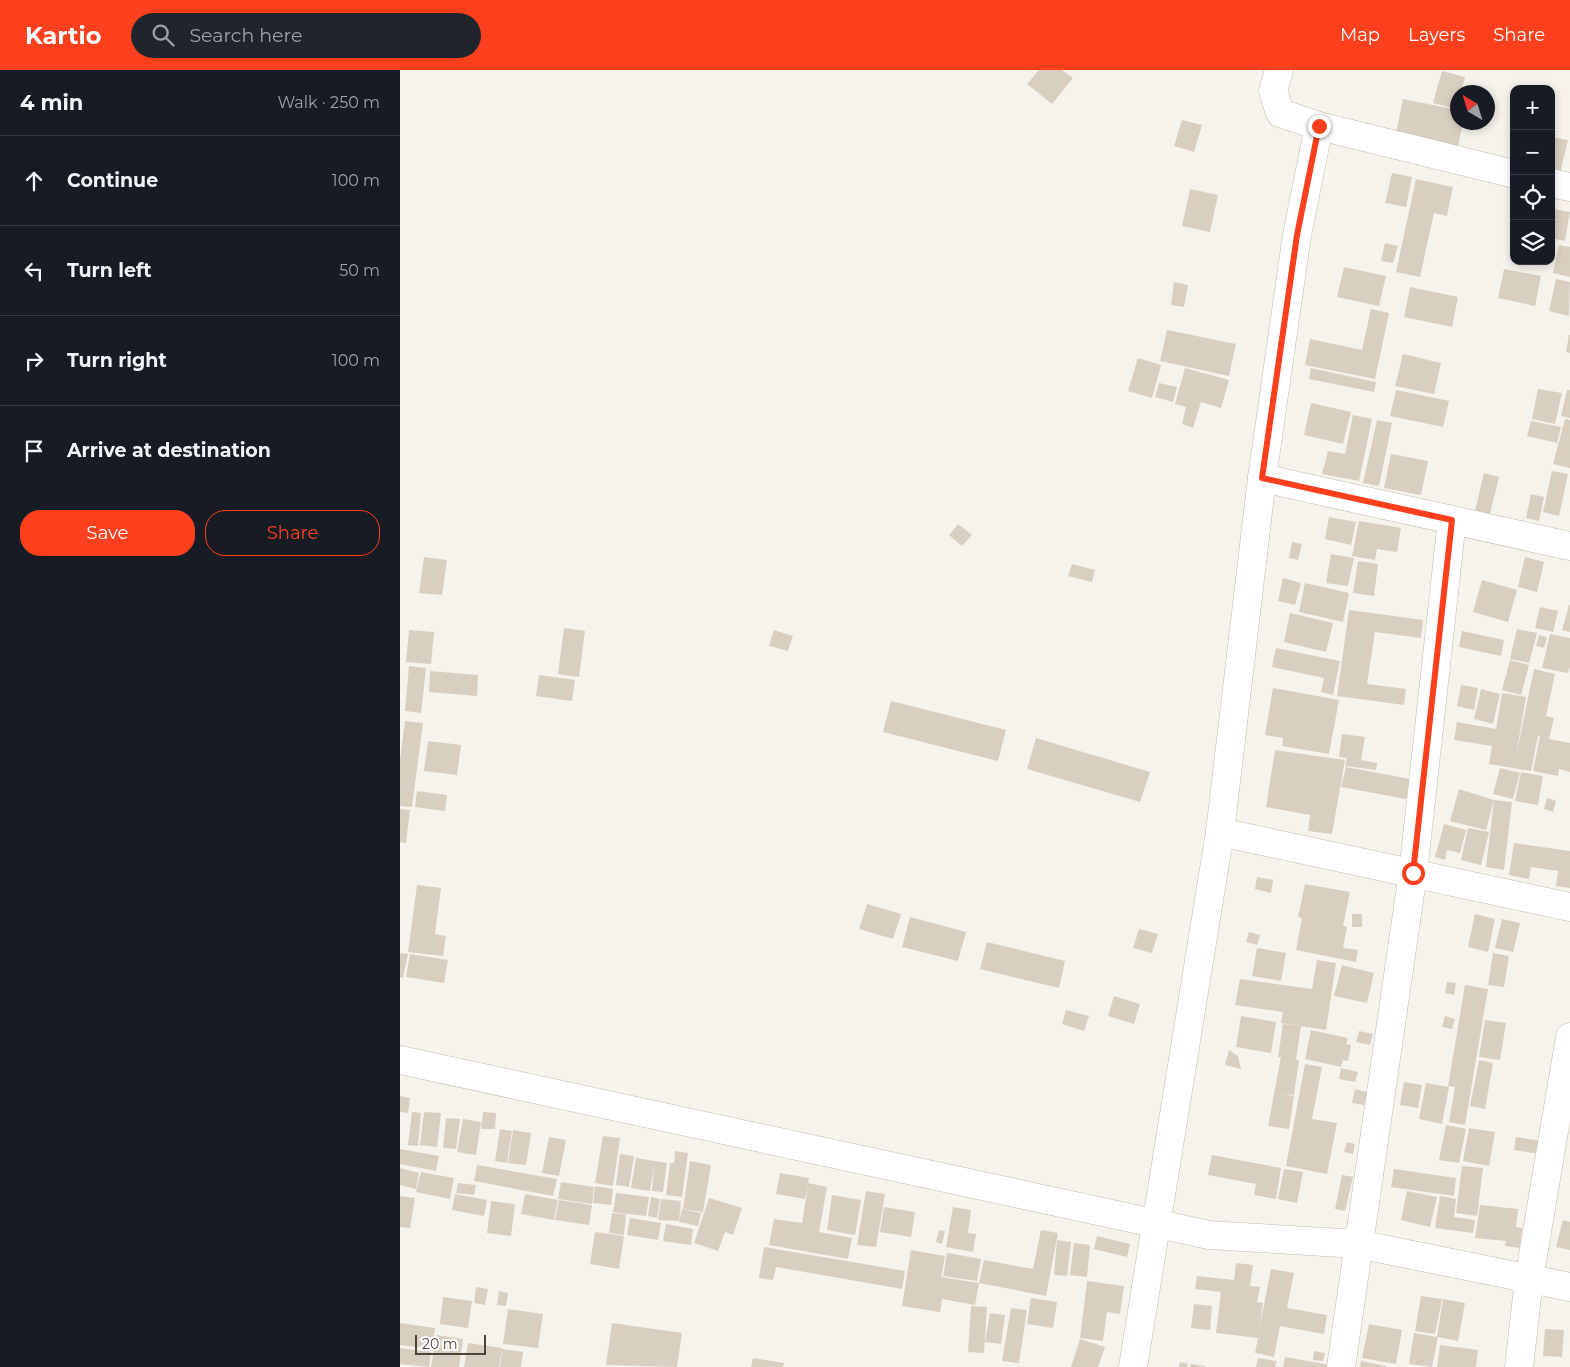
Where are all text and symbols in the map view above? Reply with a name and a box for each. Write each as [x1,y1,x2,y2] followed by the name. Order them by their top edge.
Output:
[131,13,481,58] search box
[25,21,101,50] text: Kartio
[149,21,177,49] icon: search
[189,24,302,47] text: Search here
[1340,24,1380,46] text: Map
[1408,24,1465,46] text: Layers
[1493,24,1545,46] text: Share
[1450,85,1495,130] north arrow
[1510,85,1555,265] map controls
[1510,85,1555,130] button: +
[20,90,83,115] text: 4 min
[277,93,380,112] text: Walk · 250 m
[1308,115,1331,138] route end
[1510,130,1555,175] button: −
[20,167,48,195] icon: ahead
[67,169,158,192] text: Continue
[332,171,380,190] text: 100 m
[1510,175,1555,220] button: locate
[1510,220,1555,265] button: layers
[20,257,48,285] icon: left
[67,259,152,282] text: Turn left
[339,261,380,280] text: 50 m
[20,347,48,375] icon: right
[67,349,167,372] text: Turn right
[332,351,380,370] text: 100 m
[20,437,48,465] icon: arrive
[67,439,271,462] text: Arrive at destination
[20,510,195,556] button: Save
[205,510,380,556] button: Share
[1402,862,1425,885] route start
[415,1332,486,1355] scale bar
[422,1335,458,1353] text: 20 m

